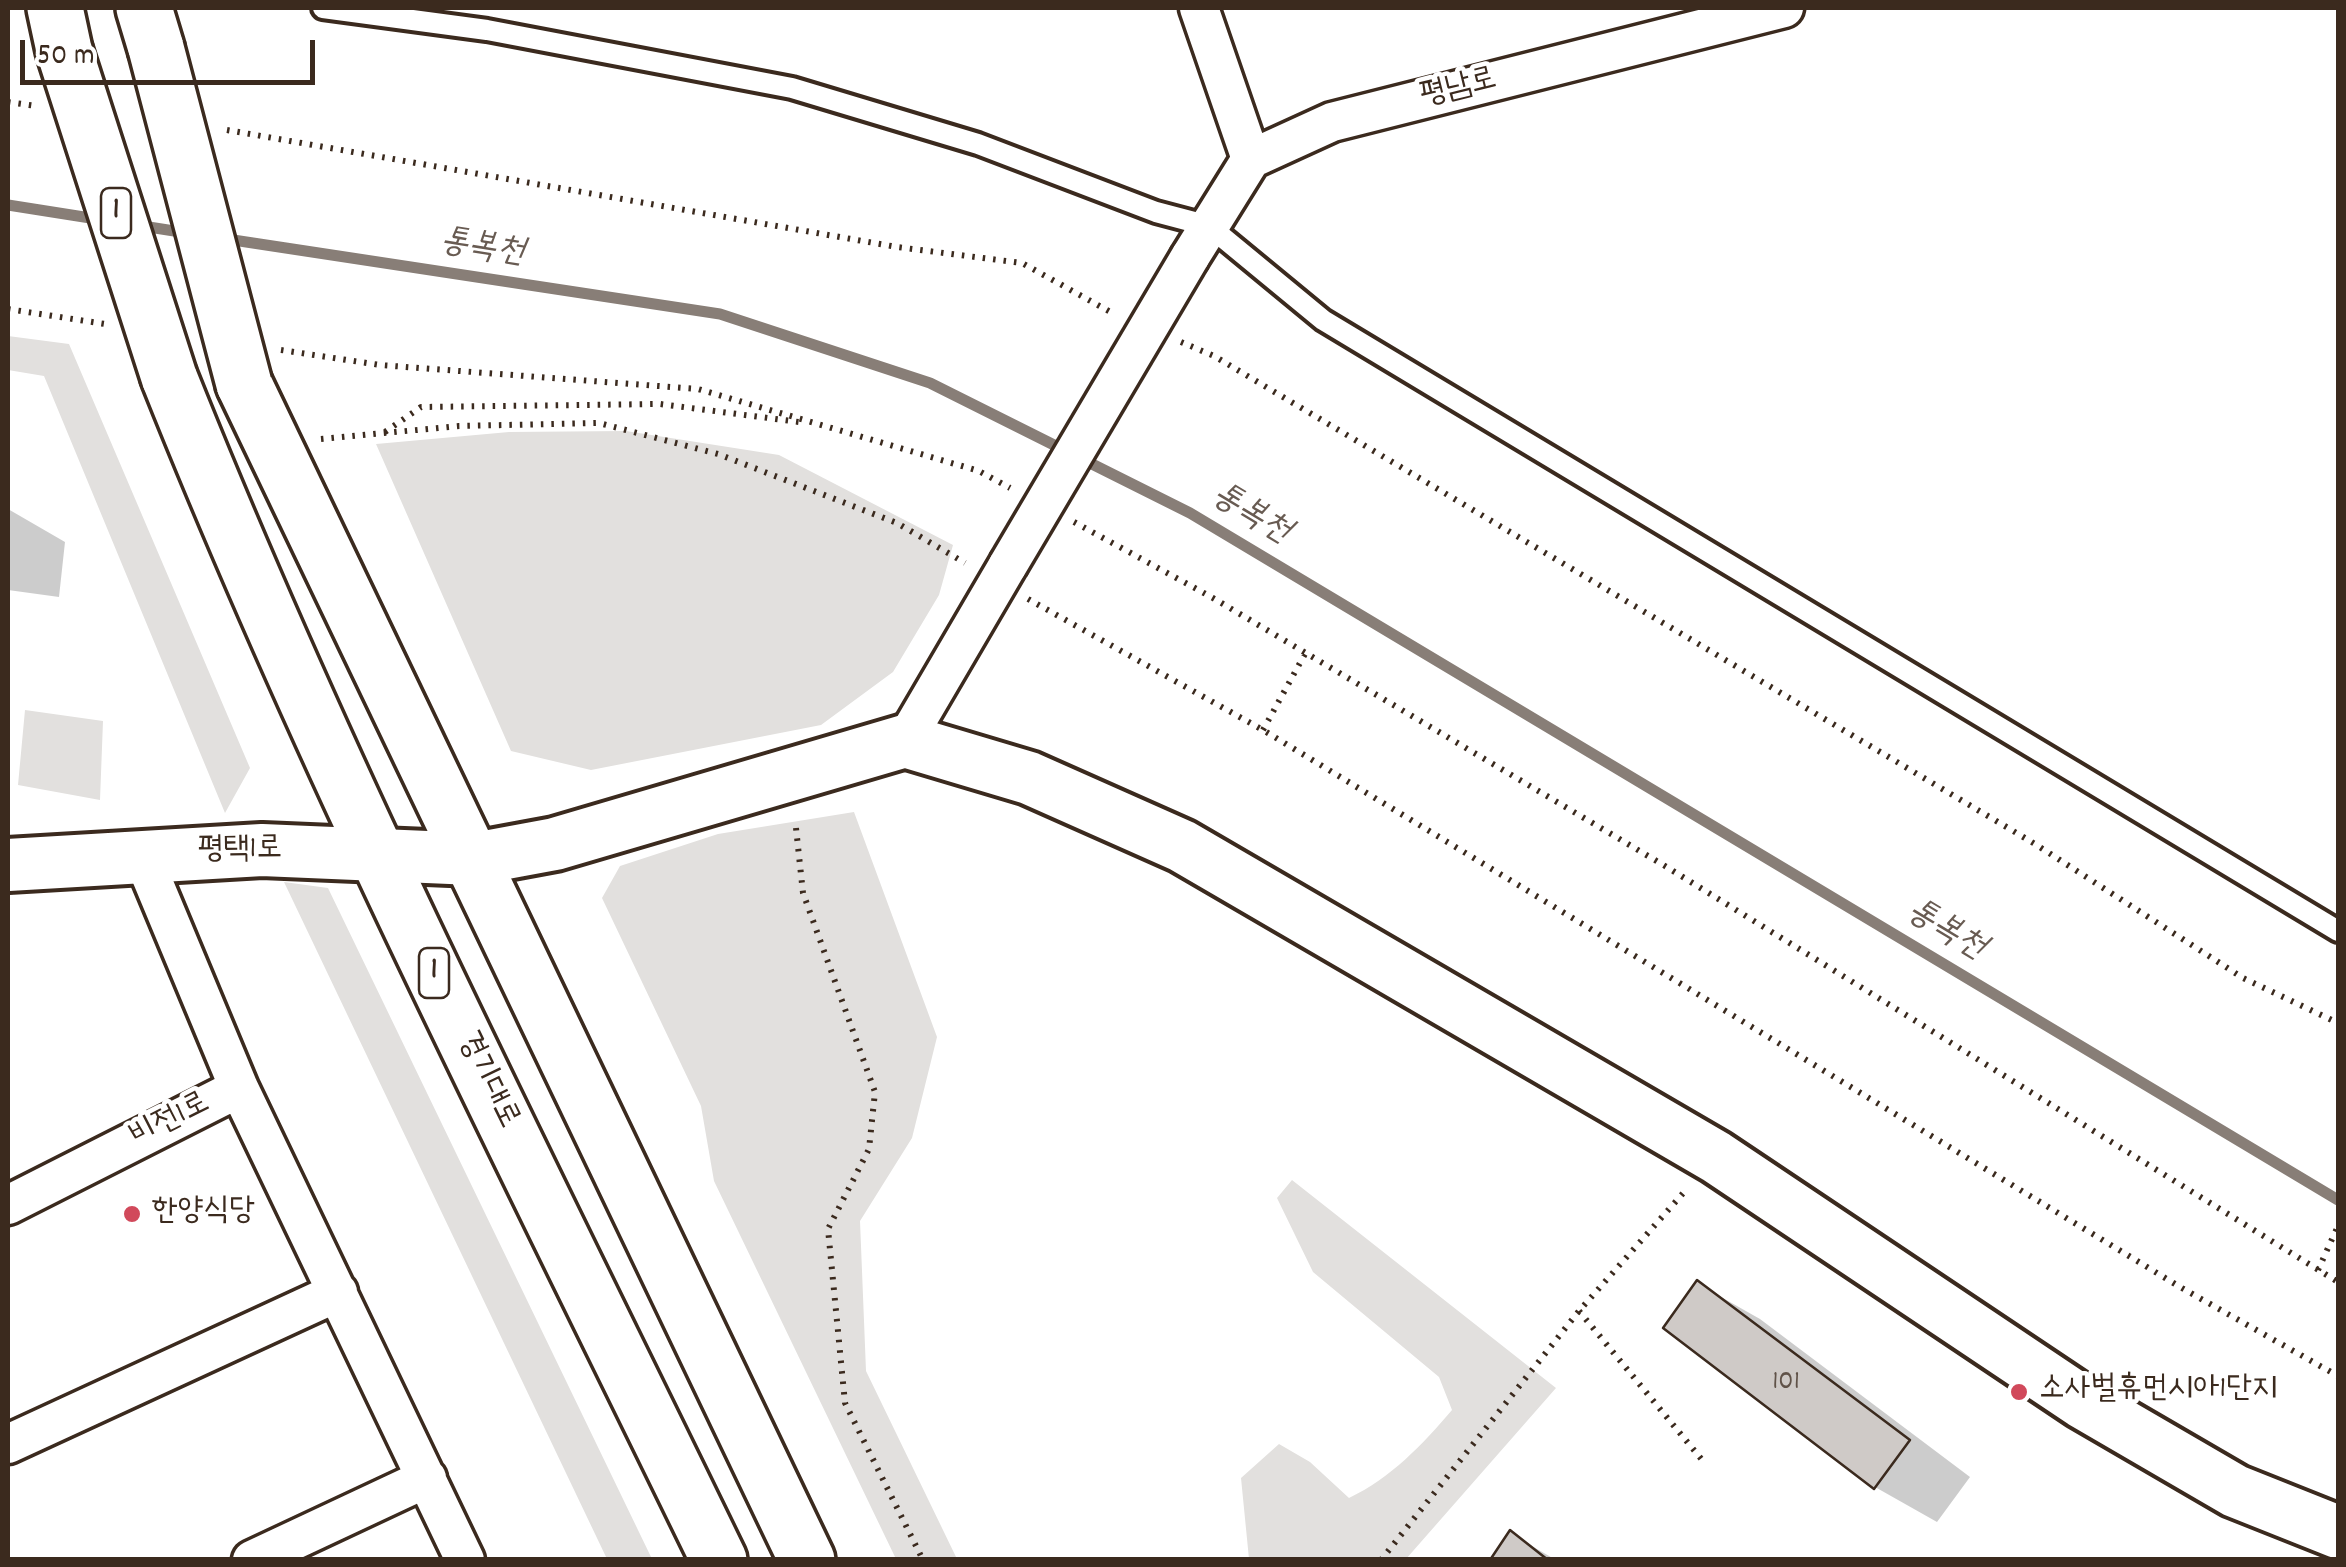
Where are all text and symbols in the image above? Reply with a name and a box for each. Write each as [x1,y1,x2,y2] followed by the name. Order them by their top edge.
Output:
[25,20,320,82] scale bar
[37,36,95,79] text: 50 m
[1417,62,1501,118] street label: 평남로
[101,188,131,238] road number: 1
[437,223,527,277] water label: 통복천
[1203,476,1297,556] water label: 통복천
[198,832,282,872] street label: 평택1로
[1898,892,1992,972] water label: 통복천
[419,948,449,998] road number: 1
[446,1026,526,1136] street label: 경기대로
[125,1086,217,1158] street label: 비전1로
[152,1195,255,1233] place label: 한양식당
[121,1203,143,1225] marker: 한양식당
[1772,1367,1800,1401] house number: 101
[2039,1373,2278,1411] place label: 소사벌휴먼시아1단지
[2008,1381,2030,1403] marker: 소사벌휴먼시아1단지

